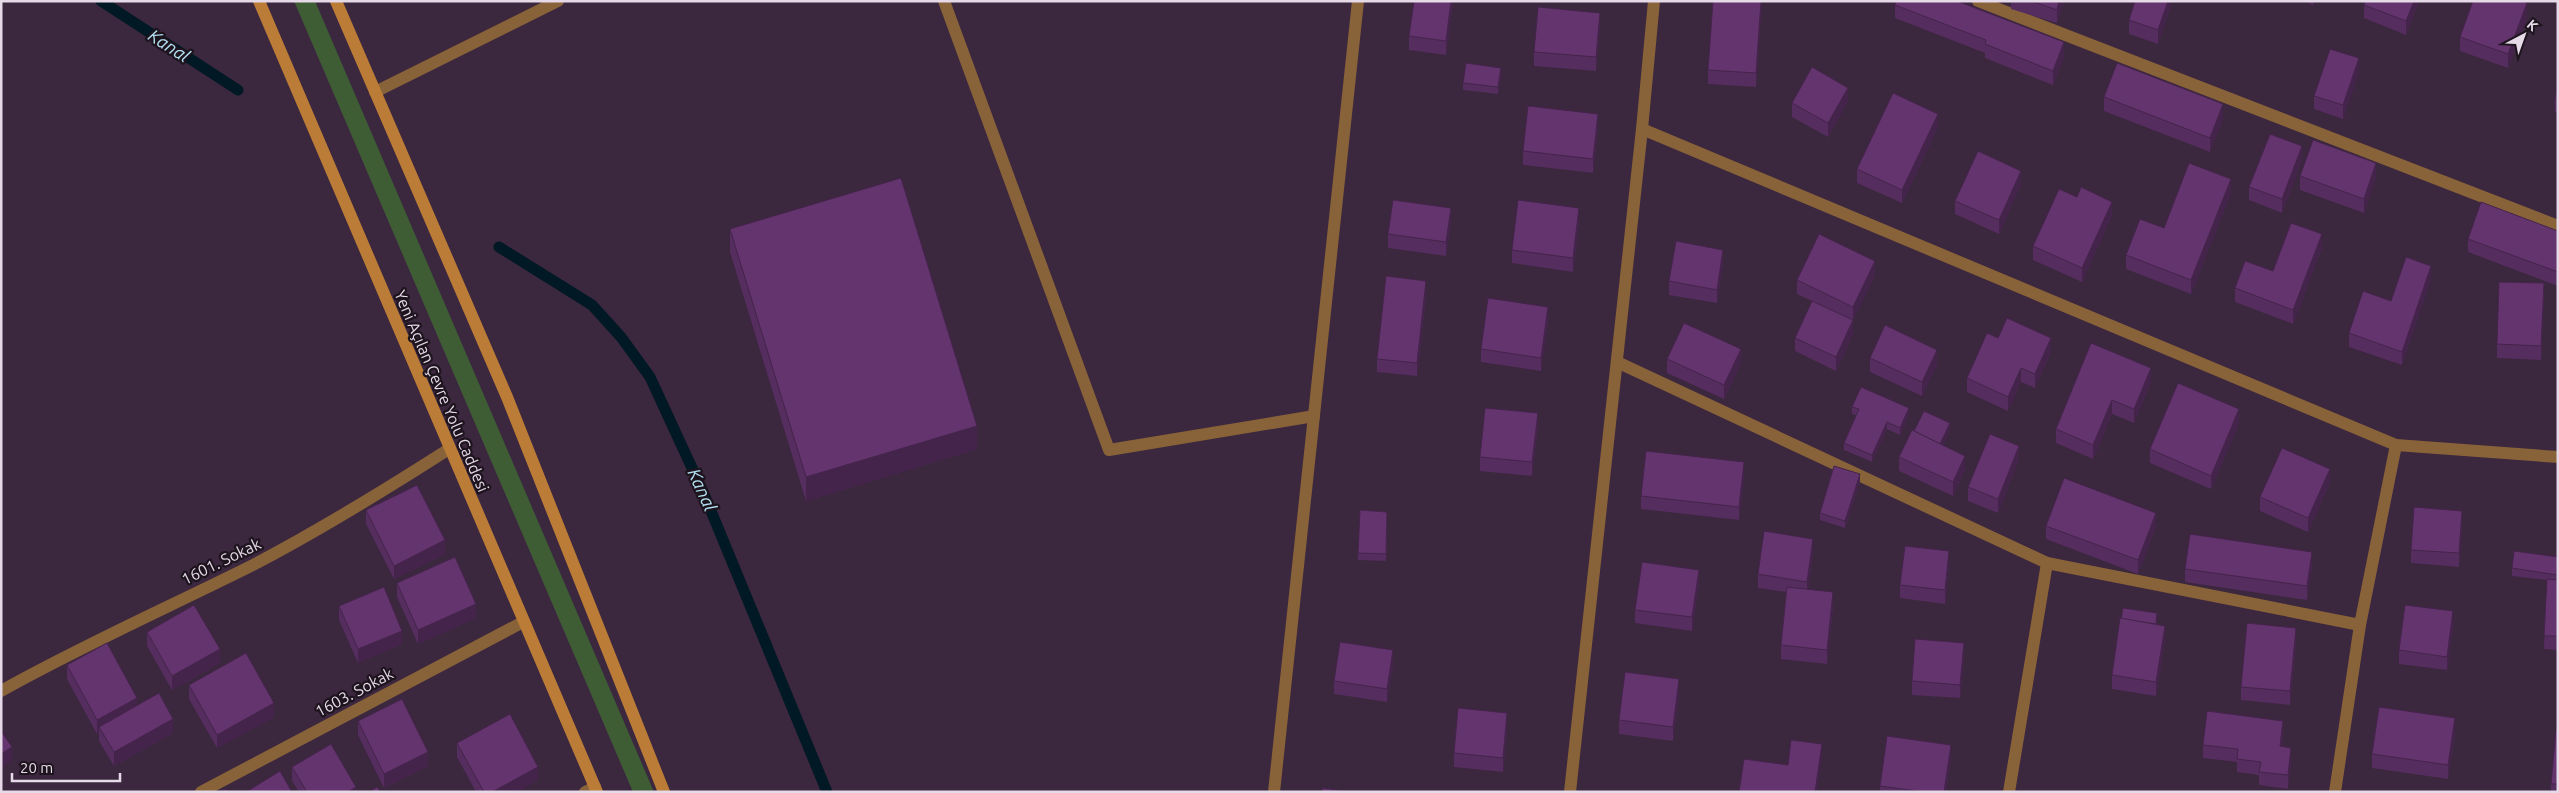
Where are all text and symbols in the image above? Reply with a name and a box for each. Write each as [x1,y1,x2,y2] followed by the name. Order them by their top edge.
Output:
[2499,10,2549,60] north arrow
[2524,16,2542,35] text: K
[145,25,194,66] water label: Kanal
[391,287,493,495] street label: Yeni Açılan Çevre Yolu Caddesi
[685,465,721,514] water label: Kanal
[178,534,264,588] street label: 1601. Sokak
[312,664,396,720] street label: 1603. Sokak
[12,750,120,782] scale bar
[20,759,53,776] text: 20 m

